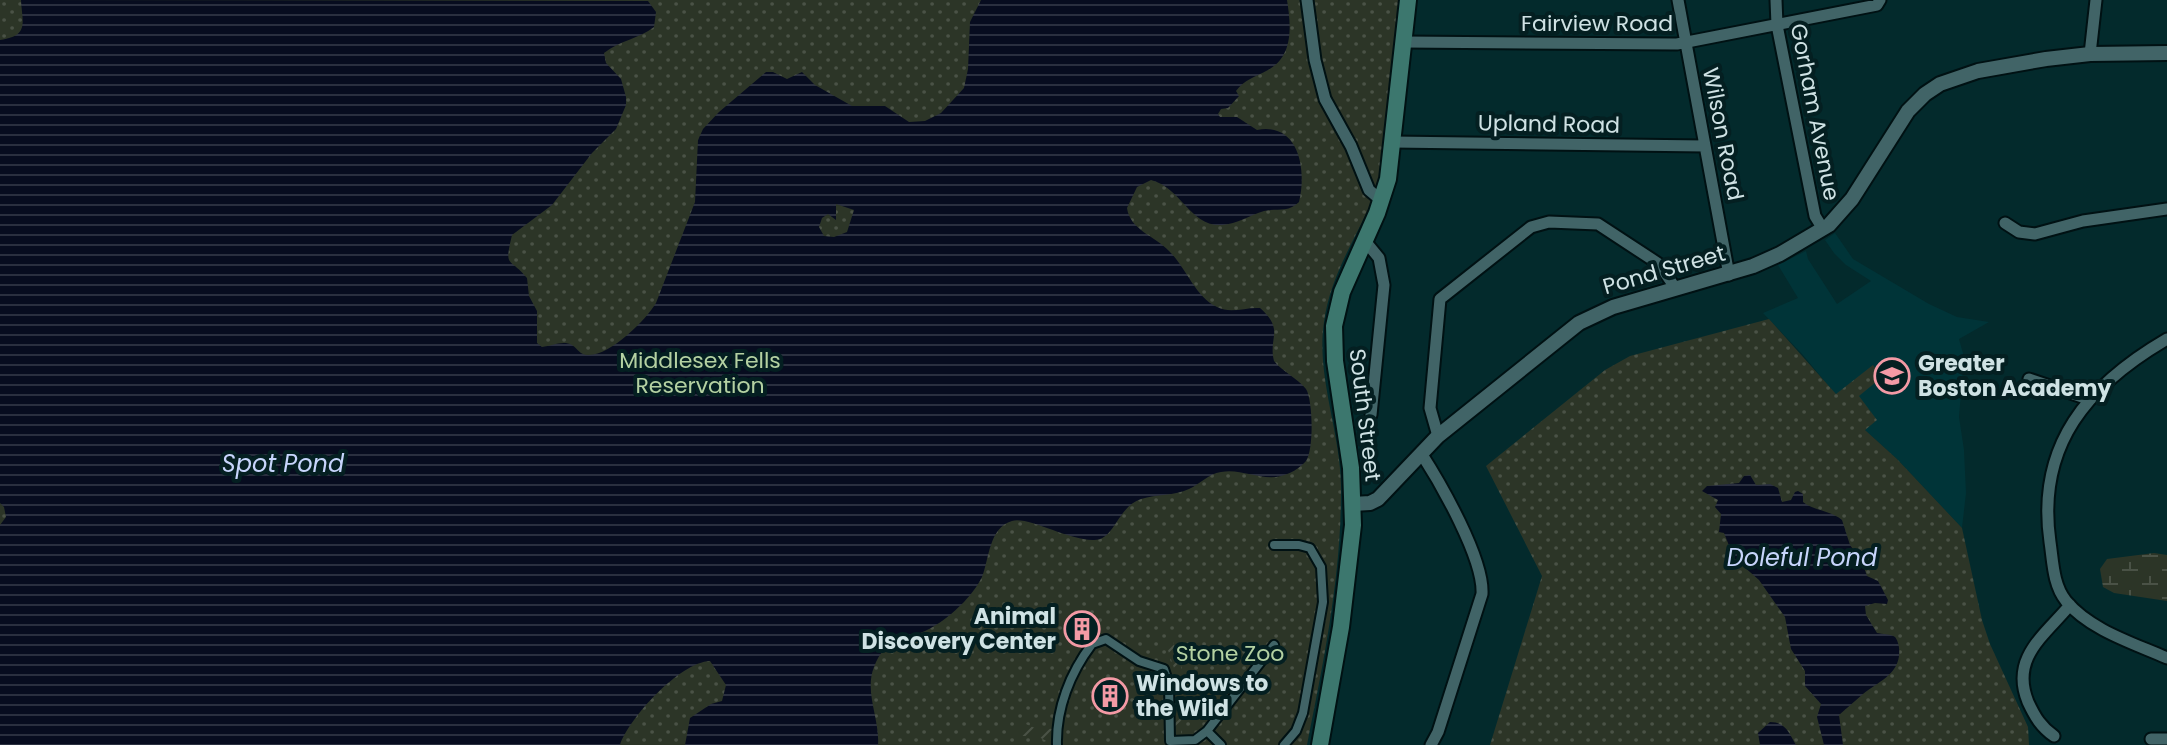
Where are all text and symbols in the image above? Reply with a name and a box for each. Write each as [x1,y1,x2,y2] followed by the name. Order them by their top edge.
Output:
[1521,8,1673,39] street label: Fairview Road
[1783,21,1847,203] street label: Gorham Avenue
[1695,65,1751,203] street label: Wilson Road
[1478,107,1620,141] street label: Upland Road
[1599,238,1729,302] street label: Pond Street
[619,345,781,401] park label: Middlesex Fells Reservation
[1341,347,1389,483] street label: South Street
[1918,348,2111,404] place label: Greater Boston Academy
[1873,357,1911,395] school or university icon: Greater Boston Academy
[222,447,345,480] water label: Spot Pond
[1727,541,1878,574] water label: Doleful Pond
[862,601,1056,657] place label: Animal Discovery Center
[1063,610,1101,648] building icon: Animal Discovery Center
[1176,638,1284,669] park label: Stone Zoo
[1136,668,1268,724] place label: Windows to the Wild
[1091,677,1129,715] building icon: Windows to the Wild

